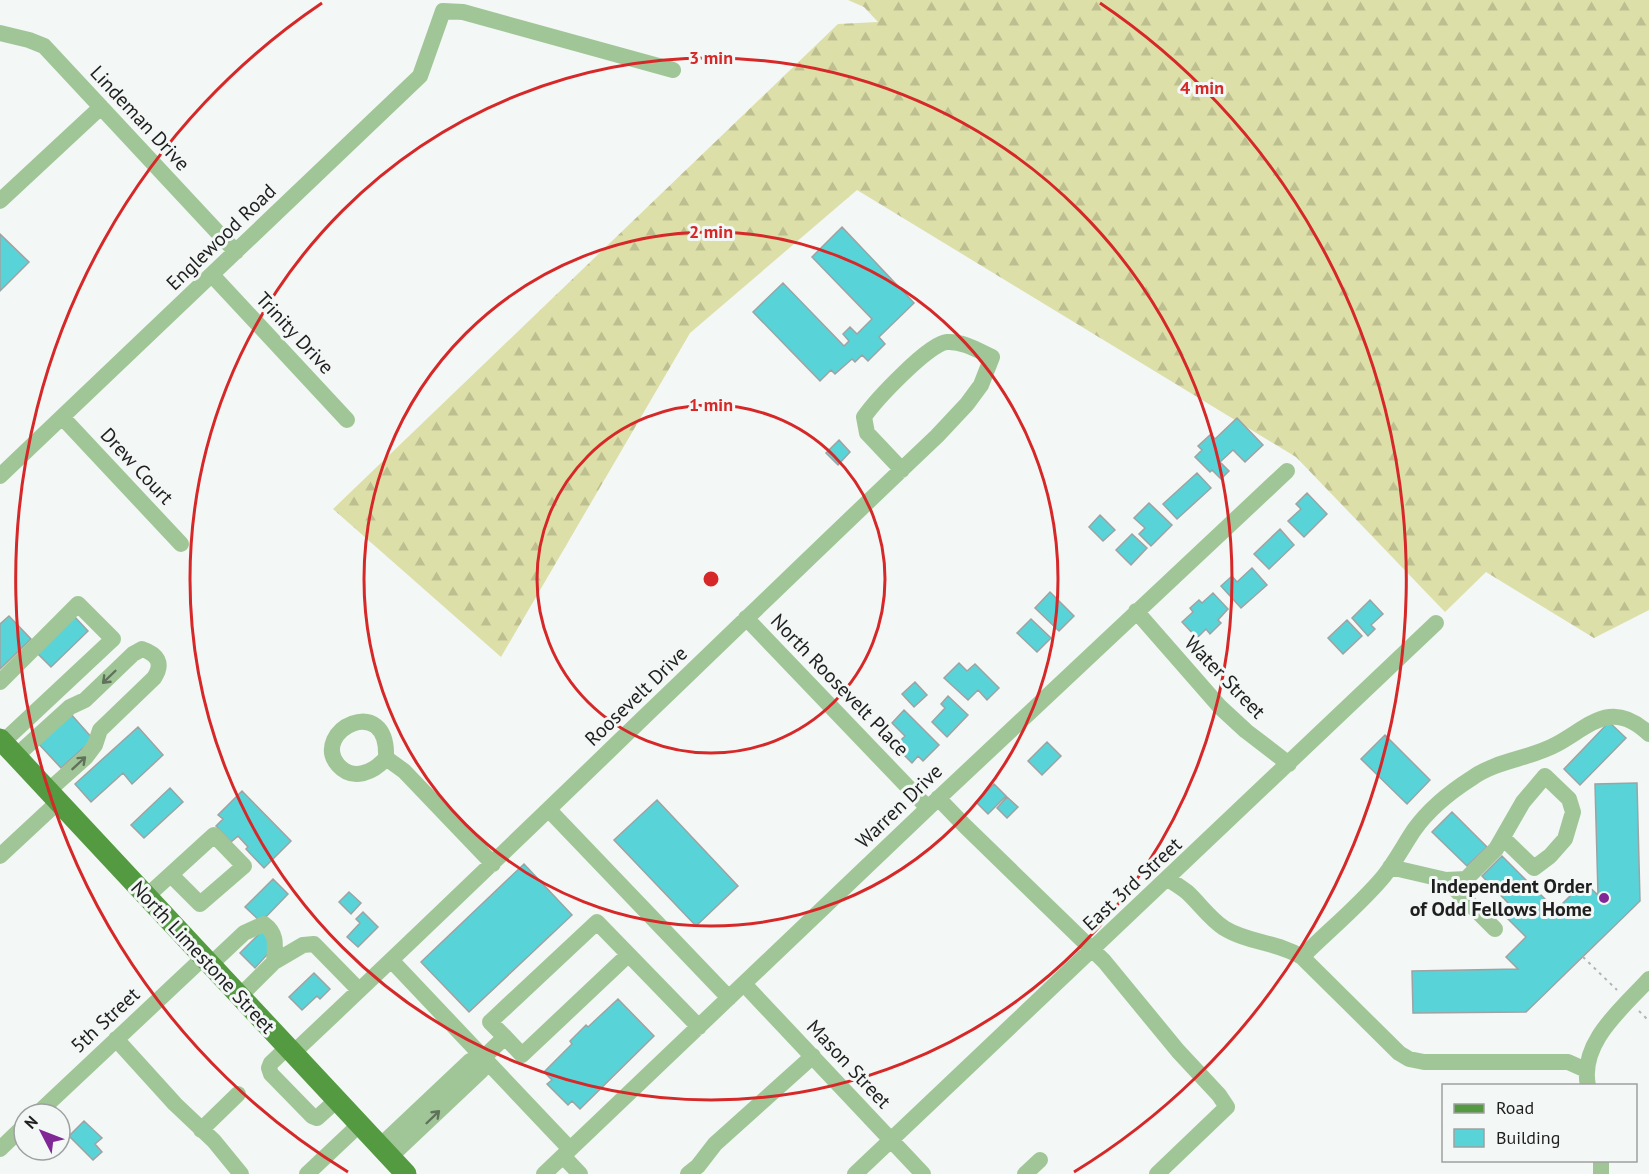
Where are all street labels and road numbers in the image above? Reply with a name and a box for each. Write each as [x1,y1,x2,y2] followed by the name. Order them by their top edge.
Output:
[85,60,195,176] street label: Lindeman Drive
[161,178,281,296] street label: Englewood Road
[250,286,340,380] street label: Trinity Drive
[95,422,179,510] street label: Drew Court
[765,608,915,762] street label: North Roosevelt Place
[1179,630,1271,724] street label: Water Street
[579,640,693,752] street label: Roosevelt Drive
[850,758,948,854] street label: Warren Drive
[1077,831,1187,936] street label: East 3rd Street
[125,875,281,1039] street label: North Limestone Street
[65,981,145,1059] street label: 5th Street
[801,1014,897,1114] street label: Mason Street

